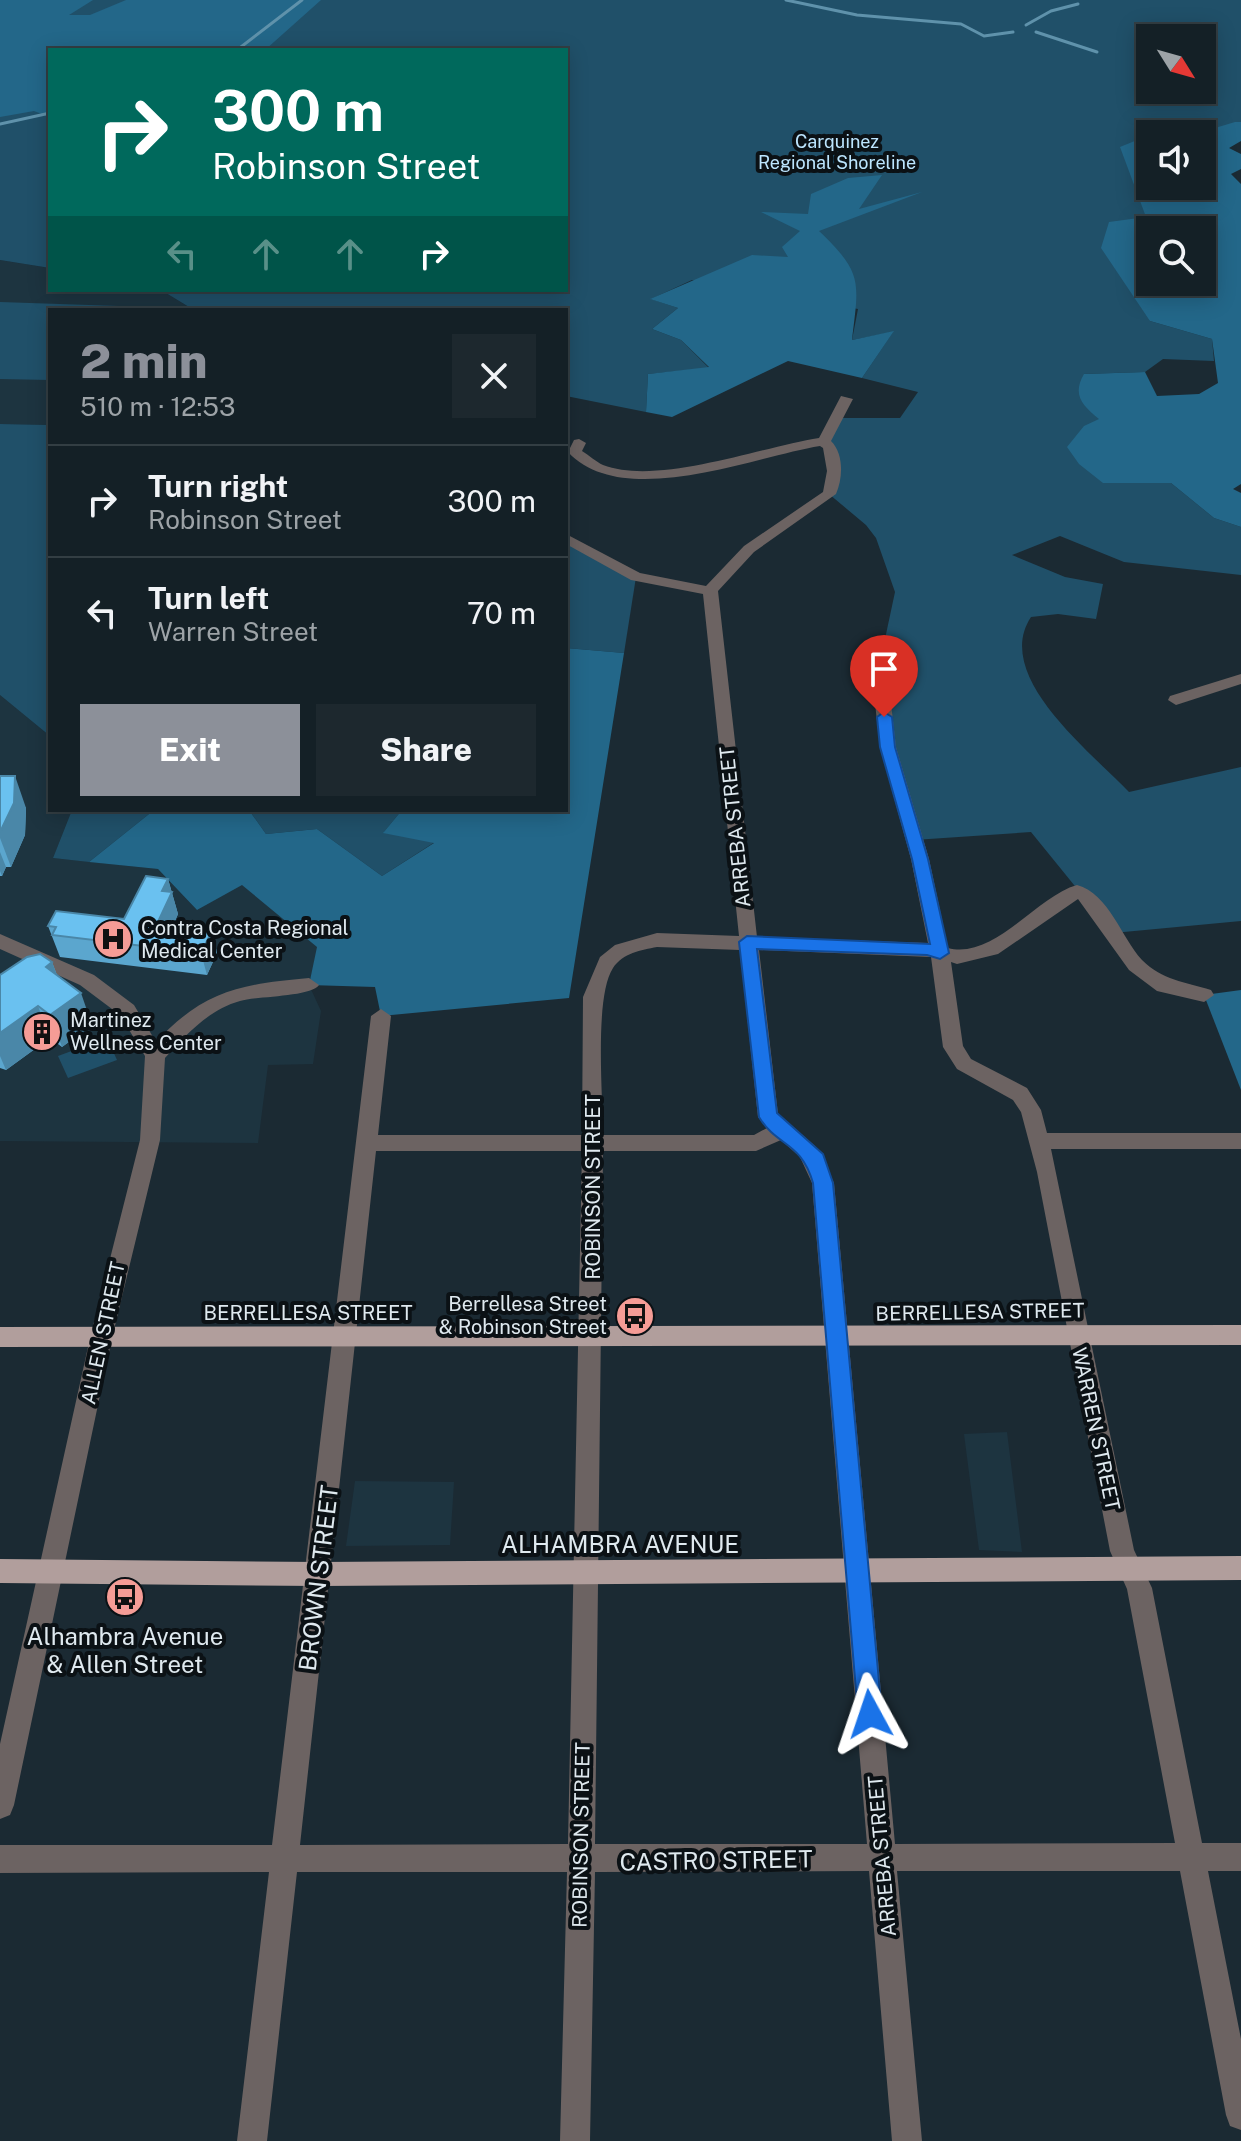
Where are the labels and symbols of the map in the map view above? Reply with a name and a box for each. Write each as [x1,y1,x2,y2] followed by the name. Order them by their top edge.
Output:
[1136,24,1216,104] north arrow
[758,131,916,173] park label: Carquinez Regional Shoreline
[850,635,918,717] pin
[715,745,755,909] street label: ARREBA STREET
[141,916,349,963] place label: Contra Costa Regional Medical Center
[92,918,134,960] hospital icon: Contra Costa Regional Medical Center
[70,1008,222,1055] place label: Martinez Wellness Center
[21,1011,63,1053] building icon: Martinez Wellness Center
[581,1094,605,1280] street label: ROBINSON STREET
[76,1259,130,1407] street label: ALLEN STREET
[439,1292,607,1339] place label: Berrellesa Street & Robinson Street
[614,1295,656,1337] bus stop icon: Berrellesa Street & Robinson Street
[875,1298,1085,1326] street label: BERRELLESA STREET
[203,1301,413,1325] street label: BERRELLESA STREET
[1067,1345,1125,1513] street label: WARREN STREET
[293,1483,343,1673] street label: BROWN STREET
[501,1530,739,1558] street label: ALHAMBRA AVENUE
[104,1576,146,1618] bus stop icon: Alhambra Avenue & Allen Street
[27,1622,223,1678] place label: Alhambra Avenue & Allen Street
[828,1672,912,1756] position arrow
[567,1742,595,1928] street label: ROBINSON STREET
[863,1774,901,1938] street label: ARREBA STREET
[619,1844,813,1876] street label: CASTRO STREET

